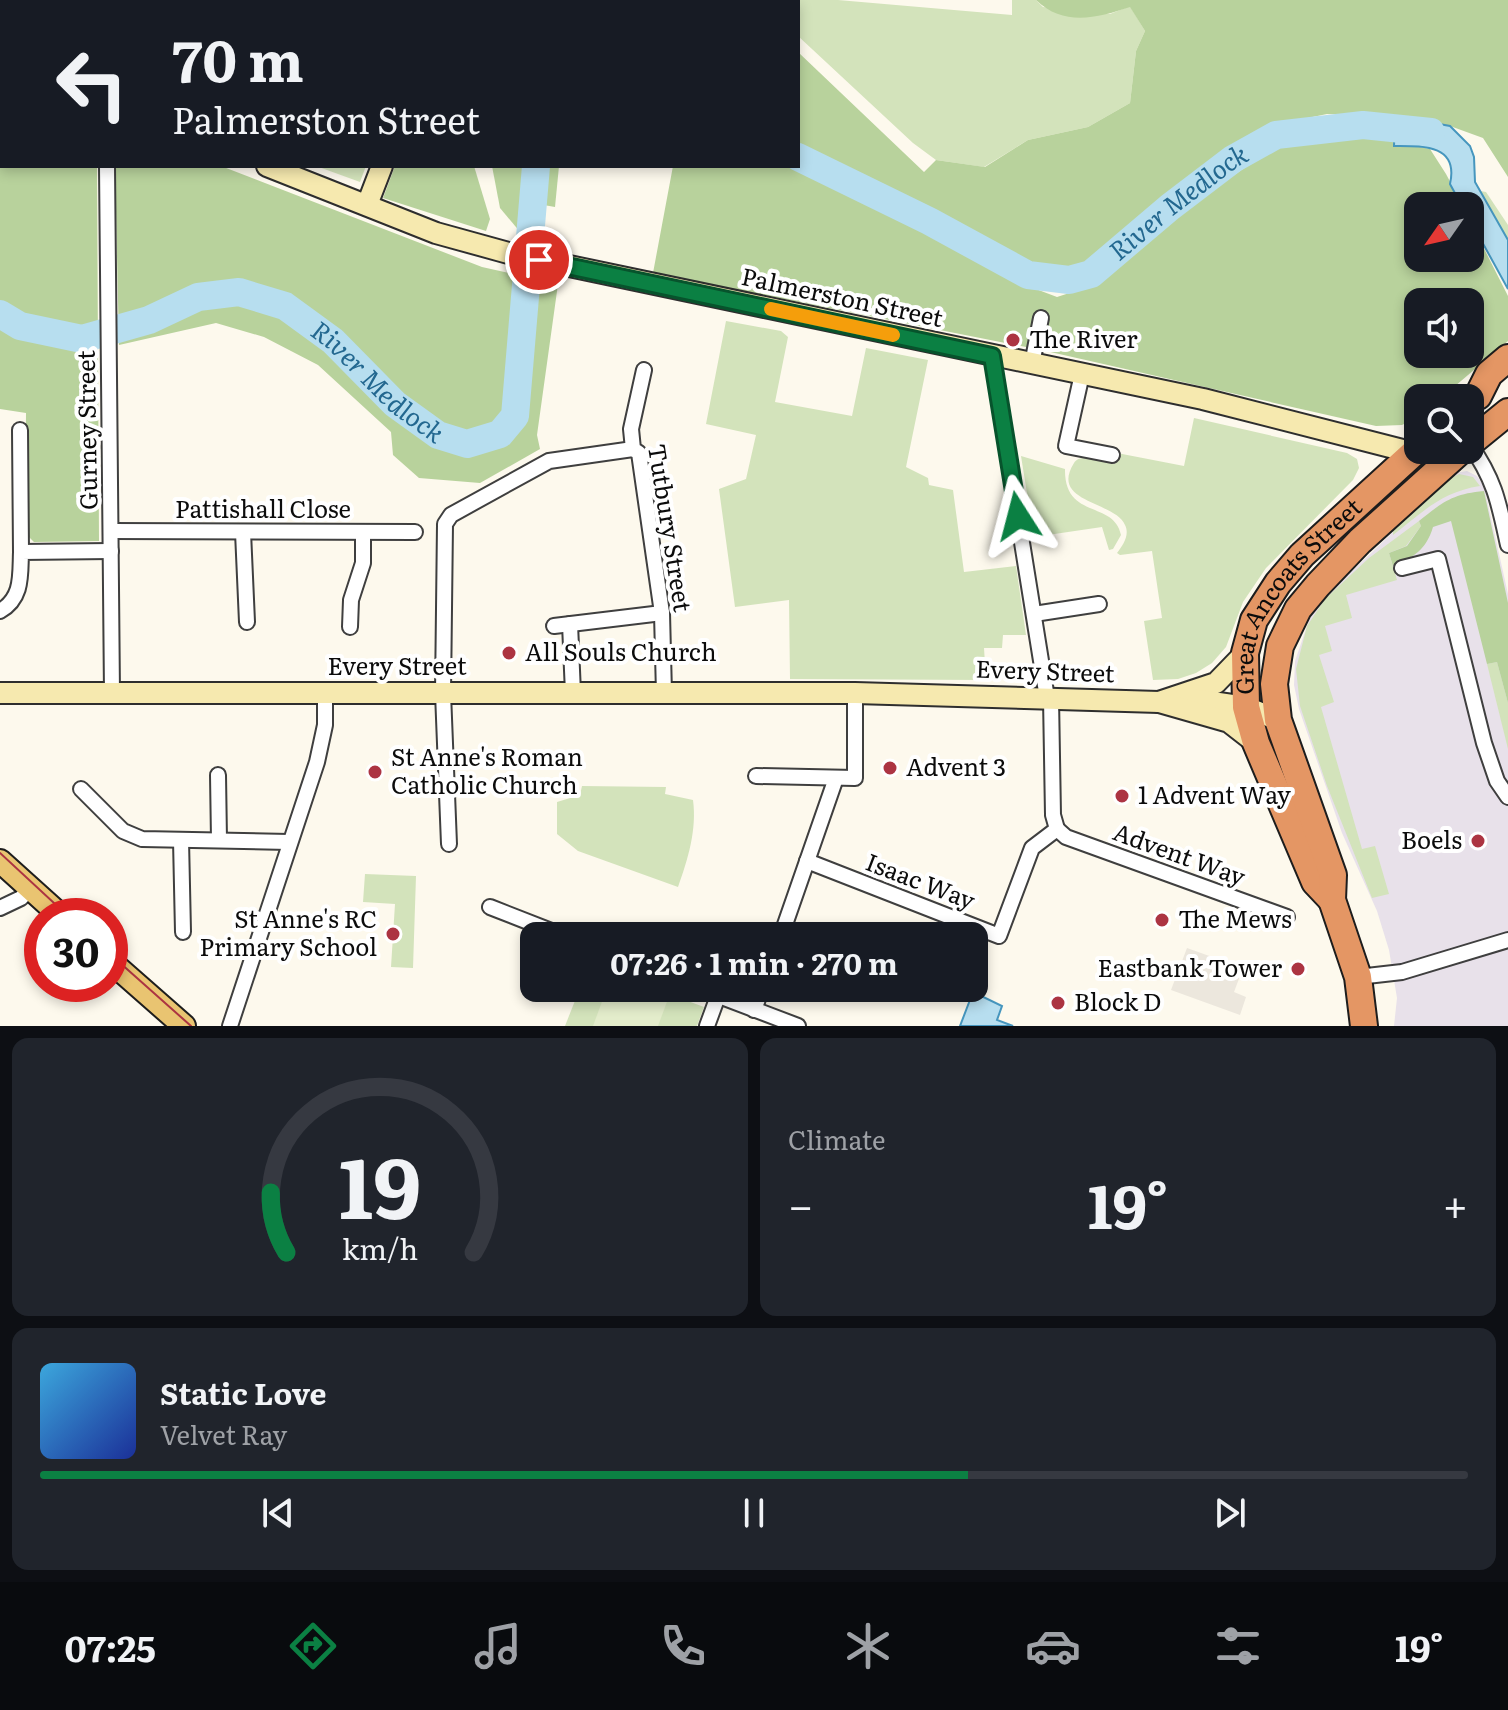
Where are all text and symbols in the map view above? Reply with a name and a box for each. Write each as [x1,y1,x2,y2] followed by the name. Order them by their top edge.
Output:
[172,16,304,99] text: 70 m
[40,32,144,136] icon: left
[172,92,480,145] text: Palmerston Street
[1099,132,1255,268] water label: River Medlock
[1404,192,1484,272] north arrow
[1404,192,1484,464] map controls
[505,226,573,294] pin
[517,238,561,282] icon: arrive
[738,257,947,334] street label: Palmerston Street
[1404,288,1484,368] button: sound
[304,309,454,451] water label: River Medlock
[1029,320,1138,355] place label: The River
[1004,331,1022,349] marker: The River
[67,350,104,510] street label: Gurney Street
[1404,384,1484,464] button: search
[641,441,702,614] street label: Tutbury Street
[976,474,1060,558] position arrow
[1225,489,1369,695] street label: Great Ancoats Street
[175,490,351,525] street label: Pattishall Close
[525,633,717,668] place label: All Souls Church
[500,644,518,662] marker: All Souls Church
[327,647,467,682] street label: Every Street
[975,650,1116,689] street label: Every Street
[391,738,583,801] place label: St Anne's Roman Catholic Church
[906,748,1006,783] place label: Advent 3
[881,759,899,777] marker: Advent 3
[366,763,384,781] marker: St Anne's Roman Catholic Church
[1138,776,1291,811] place label: 1 Advent Way
[1113,787,1131,805] marker: 1 Advent Way
[1109,813,1251,893] street label: Advent Way
[1401,821,1462,856] place label: Boels
[1469,832,1487,850] marker: Boels
[861,843,981,917] street label: Isaac Way
[24,898,128,1002] speed limit sign: 30
[200,900,377,963] place label: St Anne's RC Primary School
[1178,900,1292,935] place label: The Mews
[1153,911,1171,929] marker: The Mews
[384,925,402,943] marker: St Anne's RC Primary School
[610,940,898,984] text: 07:26 · 1 min · 270 m
[1097,949,1283,984] place label: Eastbank Tower
[1289,960,1307,978] marker: Eastbank Tower
[1074,983,1161,1018] place label: Block D
[1049,994,1067,1012] marker: Block D
[788,1119,886,1158] text: Climate
[339,1121,421,1245] text: 19
[1088,1158,1168,1247] text: 19°
[788,1170,814,1236] text: −
[1442,1170,1468,1236] text: +
[342,1226,418,1269] text: km/h
[160,1370,327,1414] text: Static Love
[160,1414,287,1453] text: Velvet Ray
[256,1491,300,1535] icon: previous
[732,1491,776,1535] icon: pause
[1208,1491,1252,1535] icon: next
[285,1618,341,1674] icon: directions
[470,1618,526,1674] icon: music
[655,1618,711,1674] icon: phone
[840,1618,896,1674] icon: climate
[1025,1618,1081,1674] icon: car
[1210,1618,1266,1674] icon: filters
[65,1620,156,1673] text: 07:25
[1395,1620,1443,1673] text: 19°

